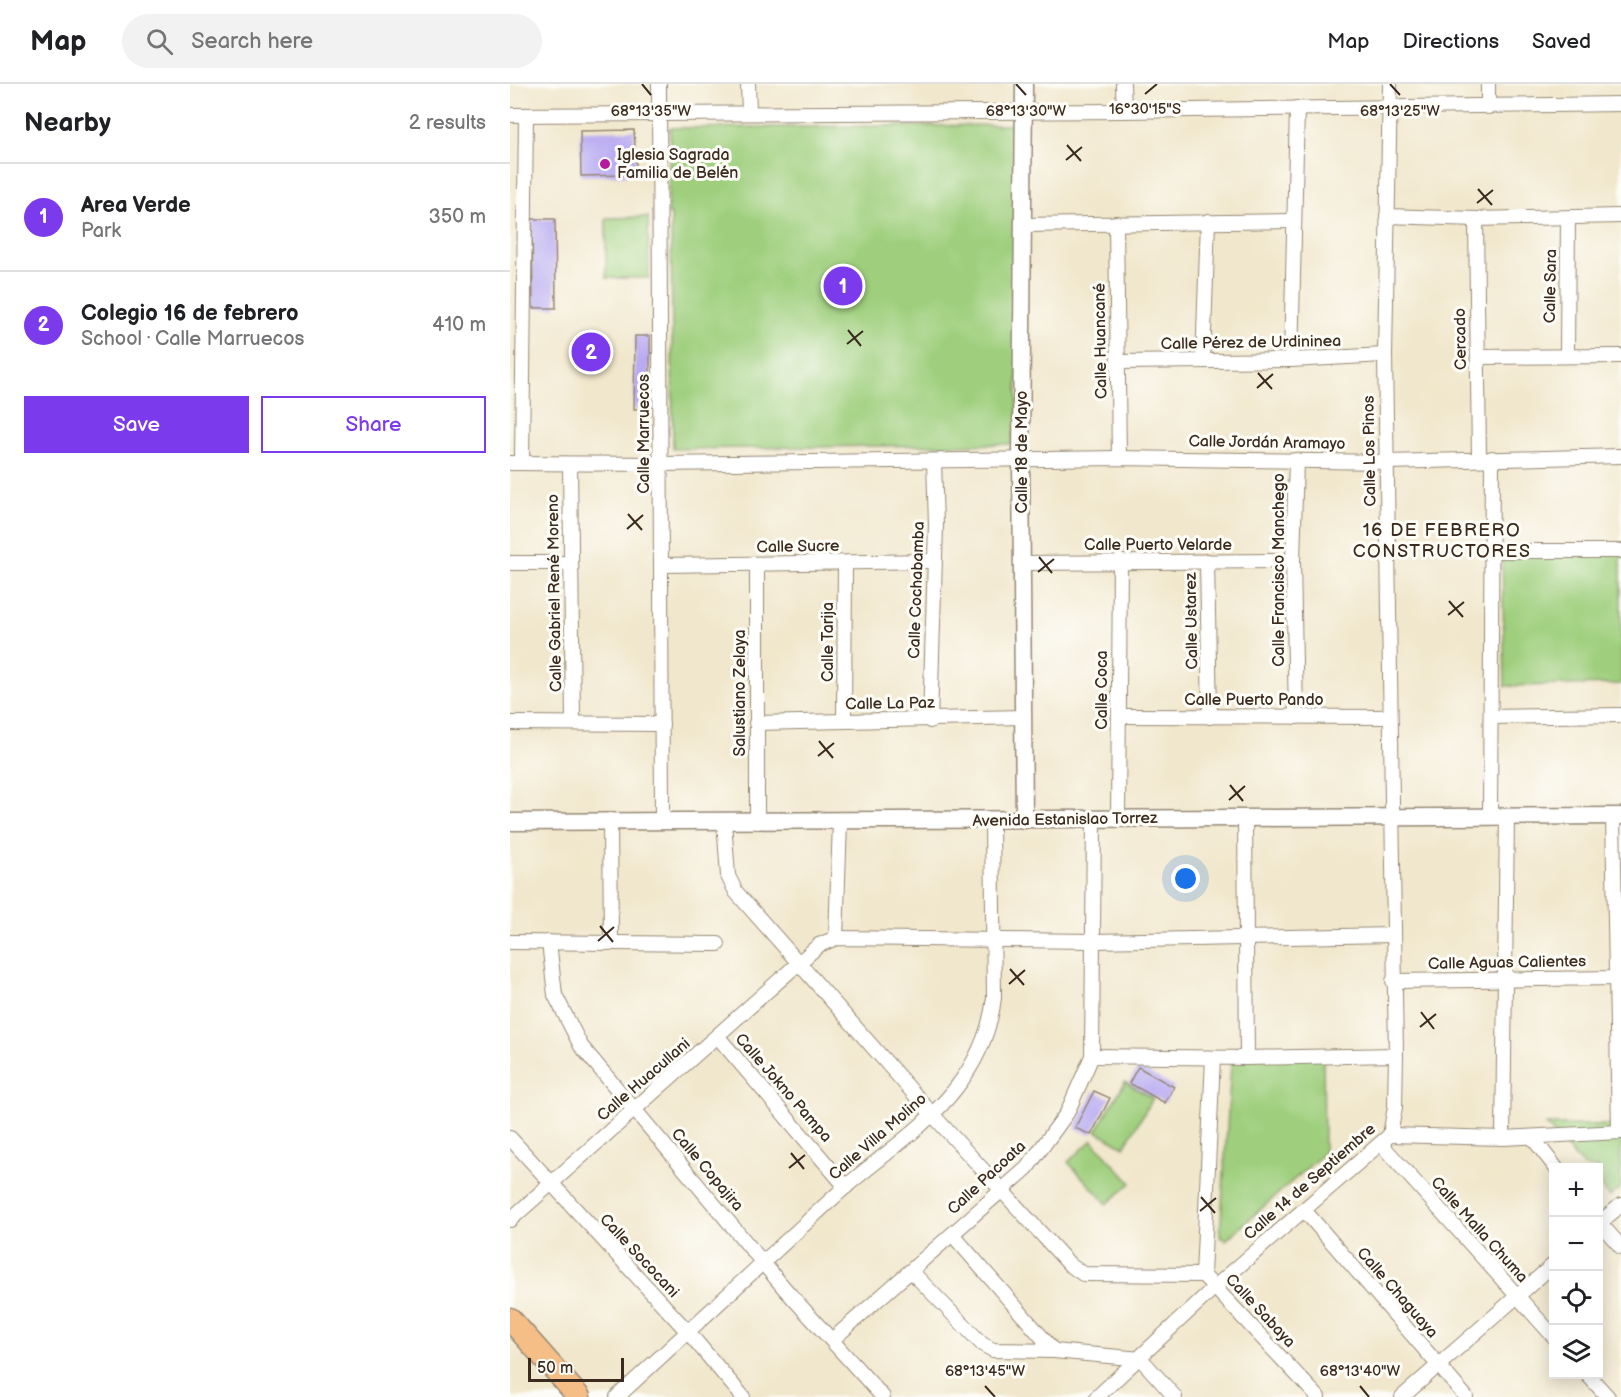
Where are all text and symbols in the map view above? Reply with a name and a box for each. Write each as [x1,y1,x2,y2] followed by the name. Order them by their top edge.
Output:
[122,14,542,68] search box
[30,25,86,58] text: Map
[143,25,176,58] icon: search
[191,28,313,55] text: Search here
[1327,29,1370,54] text: Map
[1403,29,1499,54] text: Directions
[1532,29,1591,54] text: Saved
[1109,100,1181,119] text: 16°30'15"S
[611,102,691,121] text: 68°13'35"W
[986,102,1067,121] text: 68°13'30"W
[1360,102,1440,121] text: 68°13'25"W
[24,108,111,139] text: Nearby
[409,111,486,135] text: 2 results
[617,146,738,183] place label: Iglesia Sagrada Familia de Belén
[598,157,612,171] marker: Iglesia Sagrada Familia de Belén
[81,192,191,219] text: Area Verde
[39,205,48,229] text: 1
[429,205,486,229] text: 350 m
[81,219,121,243] text: Park
[1541,249,1561,323] street label: Calle Sara
[824,264,862,308] pin: 1
[1090,282,1112,399] street label: Calle Huancané
[81,300,299,327] text: Colegio 16 de febrero
[1451,308,1471,370] street label: Cercado
[38,313,49,337] text: 2
[432,313,486,337] text: 410 m
[81,327,305,351] text: School · Calle Marruecos
[572,330,610,374] pin: 2
[1161,332,1341,354] street label: Calle Pérez de Urdininea
[635,374,654,494] street label: Calle Marruecos
[1013,391,1032,513] street label: Calle 18 de Mayo
[1360,395,1380,507] street label: Calle Los Pinos
[24,396,249,453] button: Save
[261,396,486,453] button: Share
[1188,432,1346,454] street label: Calle Jordán Aramayo
[1270,473,1289,667] street label: Calle Francisco Manchego
[544,494,566,692] street label: Calle Gabriel René Moreno
[1353,520,1531,562] district label: 16 DE FEBRERO CONSTRUCTORES
[905,521,929,659] street label: Calle Cochabamba
[1084,536,1232,555] street label: Calle Puerto Velarde
[756,537,840,557] street label: Calle Sucre
[1182,572,1202,670] street label: Calle Ustarez
[819,602,838,682] street label: Calle Tarija
[731,630,750,756] street label: Salustiano Zelaya
[1093,650,1112,730] street label: Calle Coca
[1184,691,1324,710] street label: Calle Puerto Pando
[845,694,935,714] street label: Calle La Paz
[972,809,1158,831] street label: Avenida Estanislao Torrez
[1171,864,1200,893] your location
[1428,952,1586,974] street label: Calle Aguas Calientes
[731,1030,835,1146] street label: Calle Jokno Pampa
[594,1034,694,1126] street label: Calle Huacullani
[825,1089,931,1185] street label: Calle Villa Molino
[1240,1119,1380,1244] street label: Calle 14 de Septiembre
[667,1125,747,1215] street label: Calle Copajira
[944,1137,1030,1219] street label: Calle Pacoata
[1549,1163,1603,1379] map controls
[1549,1163,1603,1217] button: +
[1426,1173,1532,1287] street label: Calle Malla Chuma
[595,1210,683,1302] street label: Calle Sococani
[1549,1217,1603,1271] button: −
[1353,1244,1441,1342] street label: Calle Chaguaya
[1221,1270,1299,1352] street label: Calle Sabaya
[1549,1271,1603,1325] button: locate
[1549,1325,1603,1379] button: layers
[528,1355,624,1382] scale bar
[537,1359,573,1378] text: 50 m
[945,1362,1025,1381] text: 68°13'45"W
[1320,1362,1401,1381] text: 68°13'40"W

